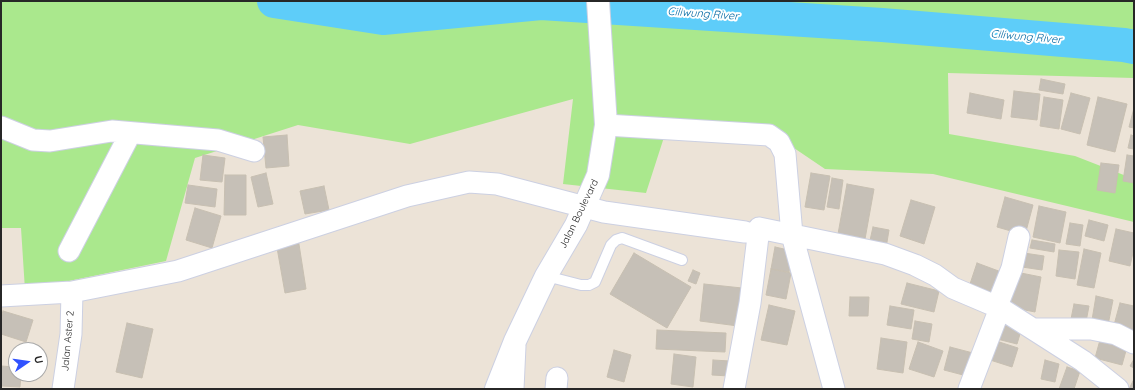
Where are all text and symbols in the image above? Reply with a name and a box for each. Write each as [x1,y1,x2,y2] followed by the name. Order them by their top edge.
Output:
[667,5,739,23] water label: Ciliwung River
[990,27,1062,47] water label: Ciliwung River
[557,177,601,251] street label: Jalan Boulevard
[59,310,77,372] street label: Jalan Aster 2
[8,342,48,382] north arrow
[31,354,46,365] text: U

